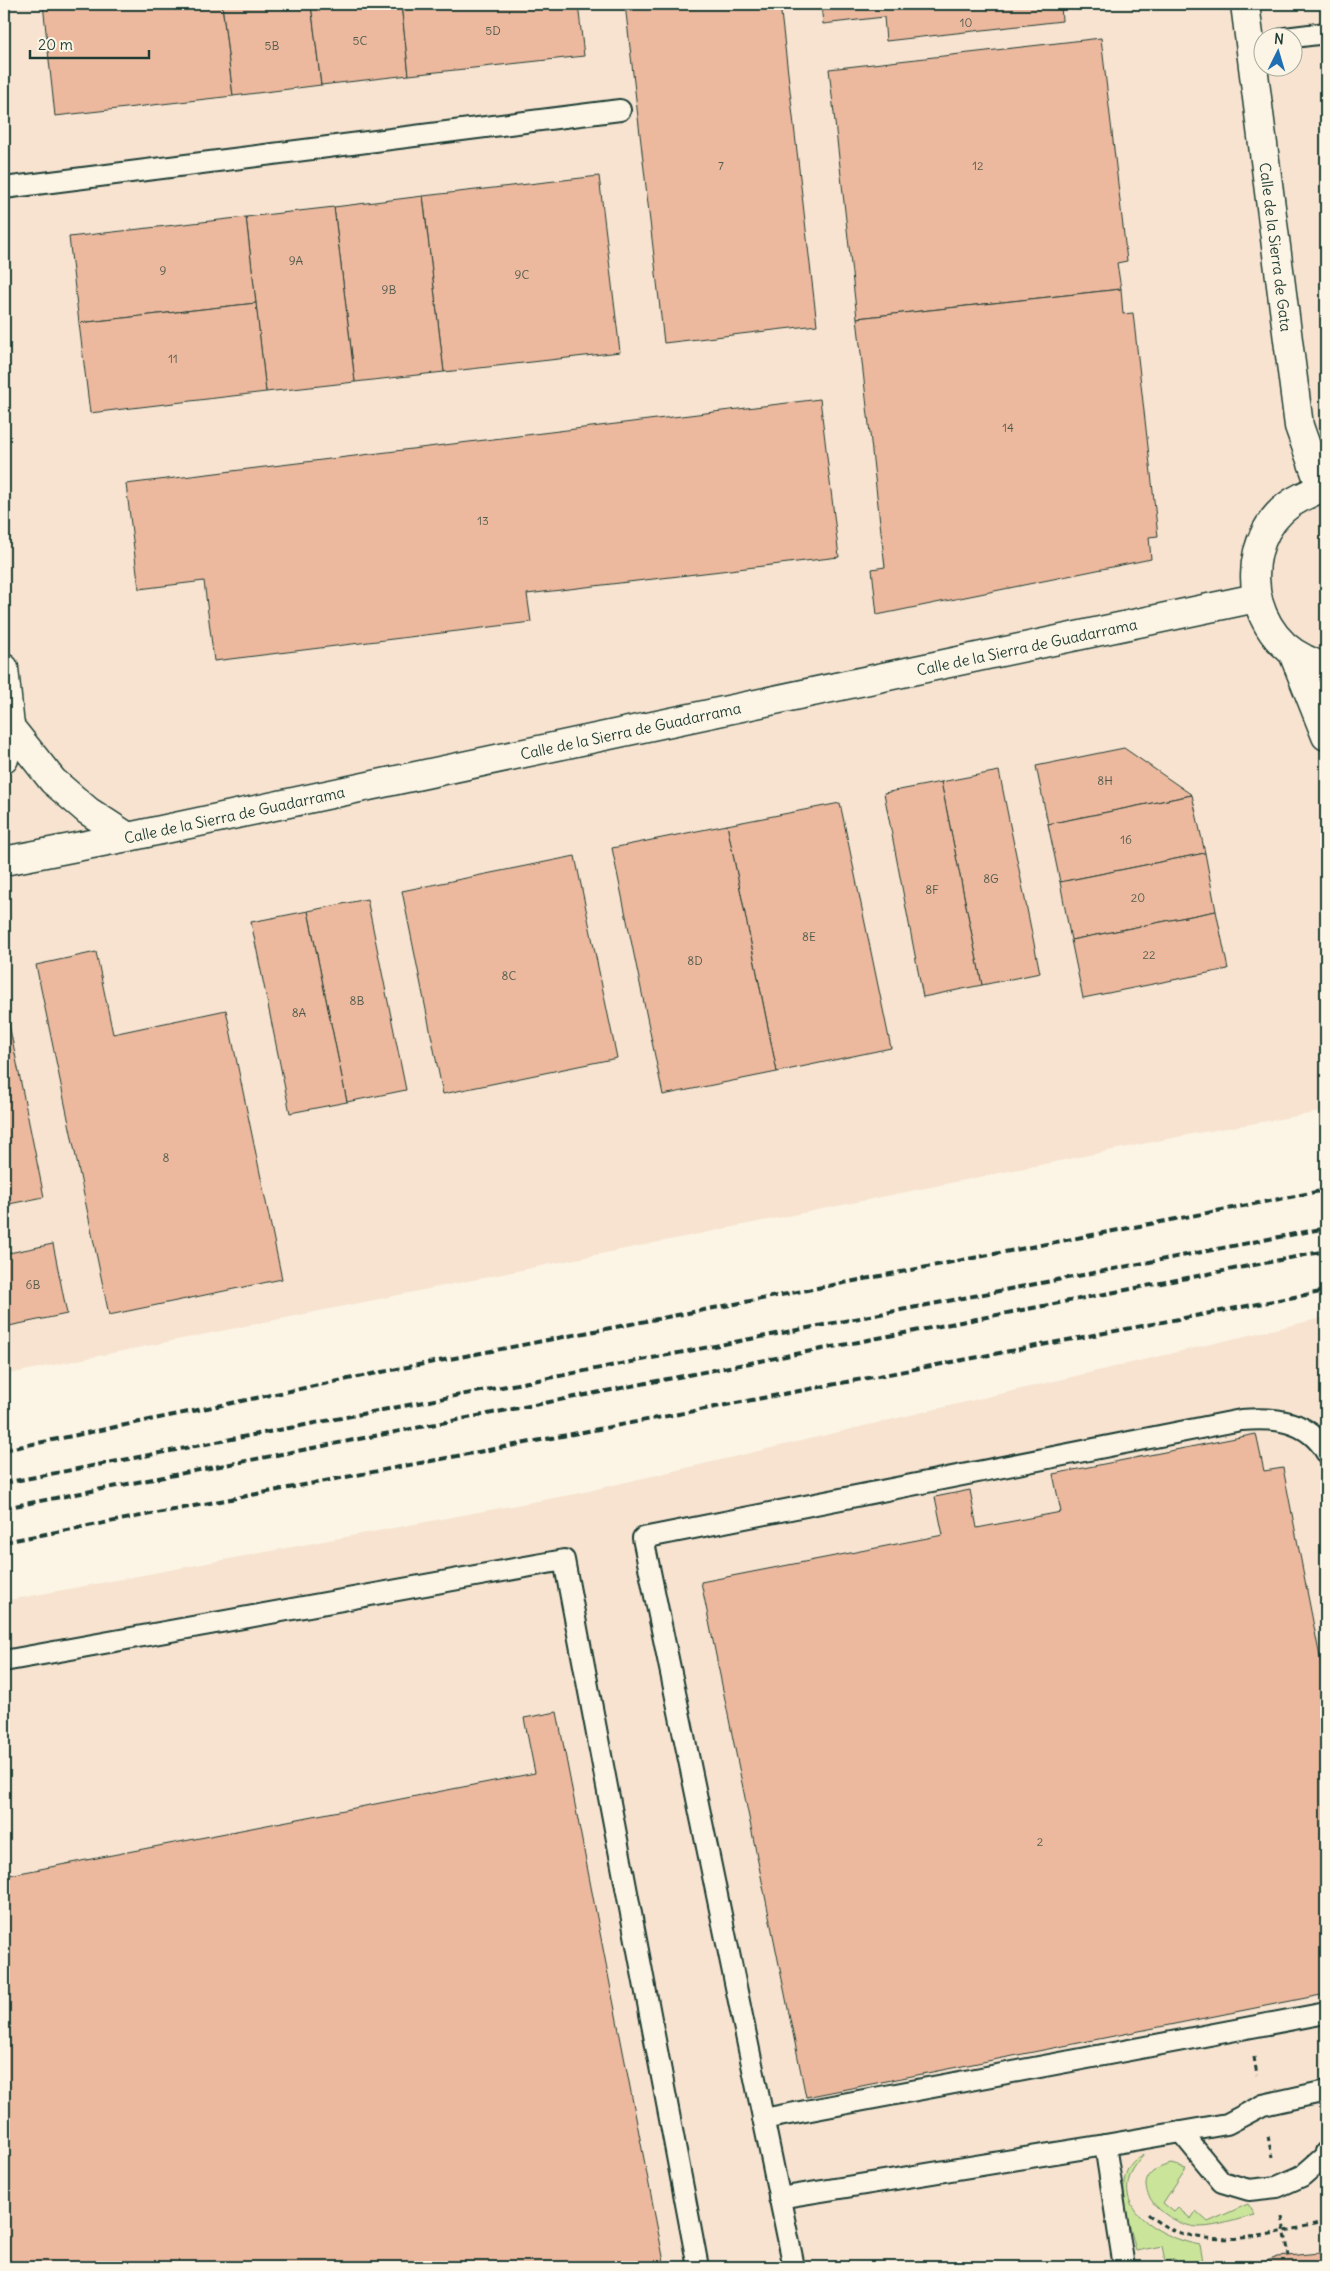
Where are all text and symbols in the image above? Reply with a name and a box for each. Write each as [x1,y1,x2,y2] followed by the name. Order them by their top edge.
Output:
[960,15,972,30] house number: 10
[485,23,501,38] house number: 5D
[30,28,149,60] scale bar
[1252,28,1302,78] north arrow
[1274,30,1285,48] text: N
[353,33,368,48] house number: 5C
[38,35,73,54] text: 20 m
[265,38,280,53] house number: 5B
[718,158,724,173] house number: 7
[972,158,984,173] house number: 12
[1256,161,1296,333] street label: Calle de la Sierra de Gata
[289,253,304,268] house number: 9A
[160,263,167,278] house number: 9
[515,267,530,282] house number: 9C
[382,282,397,297] house number: 9B
[168,351,178,366] house number: 11
[1002,420,1014,435] house number: 14
[477,513,489,528] house number: 13
[915,614,1139,679] street label: Calle de la Sierra de Guadarrama
[518,698,743,763] street label: Calle de la Sierra de Guadarrama
[1097,773,1113,788] house number: 8H
[122,782,347,847] street label: Calle de la Sierra de Guadarrama
[1120,832,1132,847] house number: 16
[983,871,999,886] house number: 8G
[925,882,939,897] house number: 8F
[1131,890,1145,905] house number: 20
[802,929,816,944] house number: 8E
[1142,947,1156,962] house number: 22
[687,953,703,968] house number: 8D
[502,968,517,983] house number: 8C
[350,993,365,1008] house number: 8B
[292,1005,307,1020] house number: 8A
[163,1150,170,1165] house number: 8
[26,1277,41,1292] house number: 6B
[1037,1834,1044,1849] house number: 2

